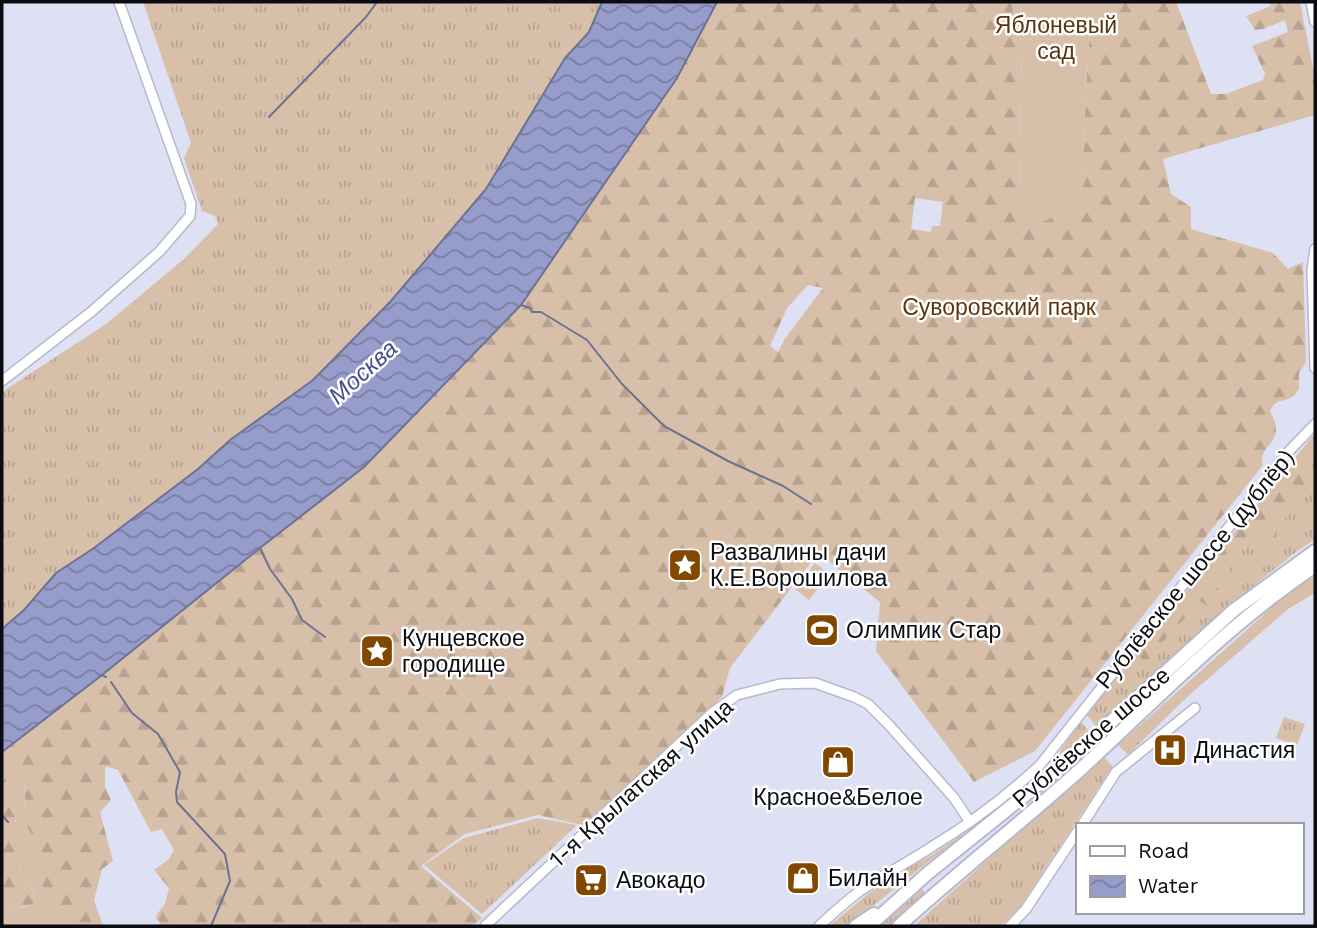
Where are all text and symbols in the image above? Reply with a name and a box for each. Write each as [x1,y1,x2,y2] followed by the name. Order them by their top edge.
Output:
[995,12,1117,65] park label: Яблоневый сад
[902,294,1097,321] park label: Суворовский парк
[323,334,403,410] water label: Москва
[1091,444,1300,694] street label: Рублёвское шоссе (дублёр)
[710,539,887,592] place label: Развалины дачи К.Е.Ворошилова
[666,546,704,584] place icon: Развалины дачи К.Е.Ворошилова
[803,611,841,649] sports icon: Олимпик Стар
[846,617,1001,644] place label: Олимпик Стар
[402,625,525,678] place label: Кунцевское городище
[358,632,396,670] place icon: Кунцевское городище
[1007,662,1176,813] street label: Рублёвское шоссе
[544,694,739,873] street label: 1-я Крылатская улица
[1151,731,1189,769] hospital icon: Династия
[1194,737,1295,764] place label: Династия
[819,743,857,781] shop icon: Красное&Белое
[753,784,923,811] place label: Красное&Белое
[1076,823,1303,914] legend
[1138,838,1189,863] text: Road
[784,859,822,897] shop icon: Билайн
[572,861,610,899] supermarket icon: Авокадо
[828,865,908,892] place label: Билайн
[616,867,706,894] place label: Авокадо
[1138,873,1199,898] text: Water

